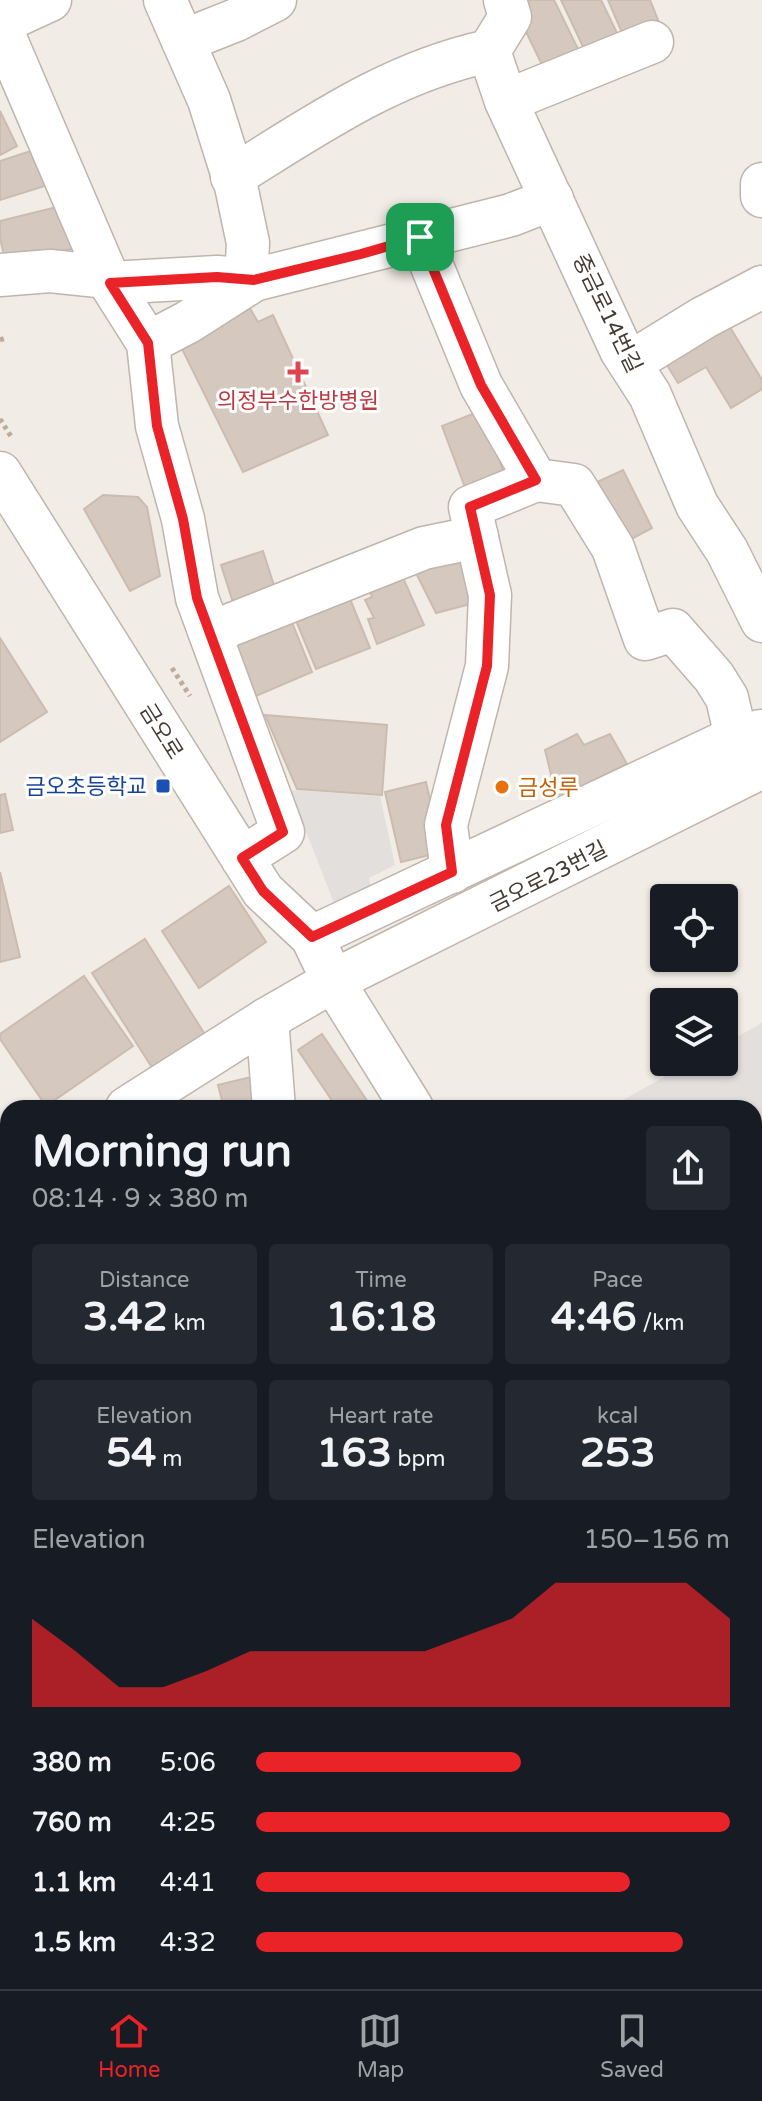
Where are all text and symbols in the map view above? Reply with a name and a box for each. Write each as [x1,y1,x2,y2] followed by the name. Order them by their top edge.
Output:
[386,203,454,271] pin
[398,215,442,259] icon: arrive
[567,250,647,377] street label: 중금로14번길
[287,361,309,383] marker: 의정부수한방병원
[217,388,379,414] place label: 의정부수한방병원
[134,699,188,764] street label: 금오로
[26,774,147,800] place label: 금오초등학교
[518,775,579,801] place label: 금성루
[154,777,172,795] marker: 금오초등학교
[493,778,511,796] marker: 금성루
[485,836,612,918] street label: 금오로23번길
[650,884,738,1076] map controls
[650,884,738,972] button: locate
[650,988,738,1076] button: layers
[32,1126,292,1179] text: Morning run
[646,1126,730,1210] button: share
[32,1183,248,1214] text: 08:14 · 9 × 380 m
[99,1267,190,1293] text: Distance
[355,1267,407,1293] text: Time
[592,1267,643,1293] text: Pace
[83,1293,168,1341] text: 3.42
[326,1293,436,1341] text: 16:18
[551,1293,637,1341] text: 4:46
[168,1310,206,1336] text: km
[637,1310,684,1336] text: /km
[96,1403,192,1429] text: Elevation
[329,1403,433,1429] text: Heart rate
[597,1403,638,1429] text: kcal
[106,1429,156,1477] text: 54
[316,1429,392,1477] text: 163
[580,1429,655,1477] text: 253
[156,1446,182,1472] text: m
[392,1446,446,1472] text: bpm
[32,1524,146,1555] text: Elevation
[584,1524,730,1555] text: 150–156 m
[32,1747,112,1778] text: 380 m
[160,1747,216,1778] text: 5:06
[32,1807,112,1838] text: 760 m
[160,1807,216,1838] text: 4:25
[32,1867,116,1898] text: 1.1 km
[160,1867,216,1898] text: 4:41
[32,1927,116,1958] text: 1.5 km
[160,1927,216,1958] text: 4:32
[98,2009,160,2083] tab: Home
[357,2009,404,2083] tab: Map
[600,2009,664,2083] tab: Saved

